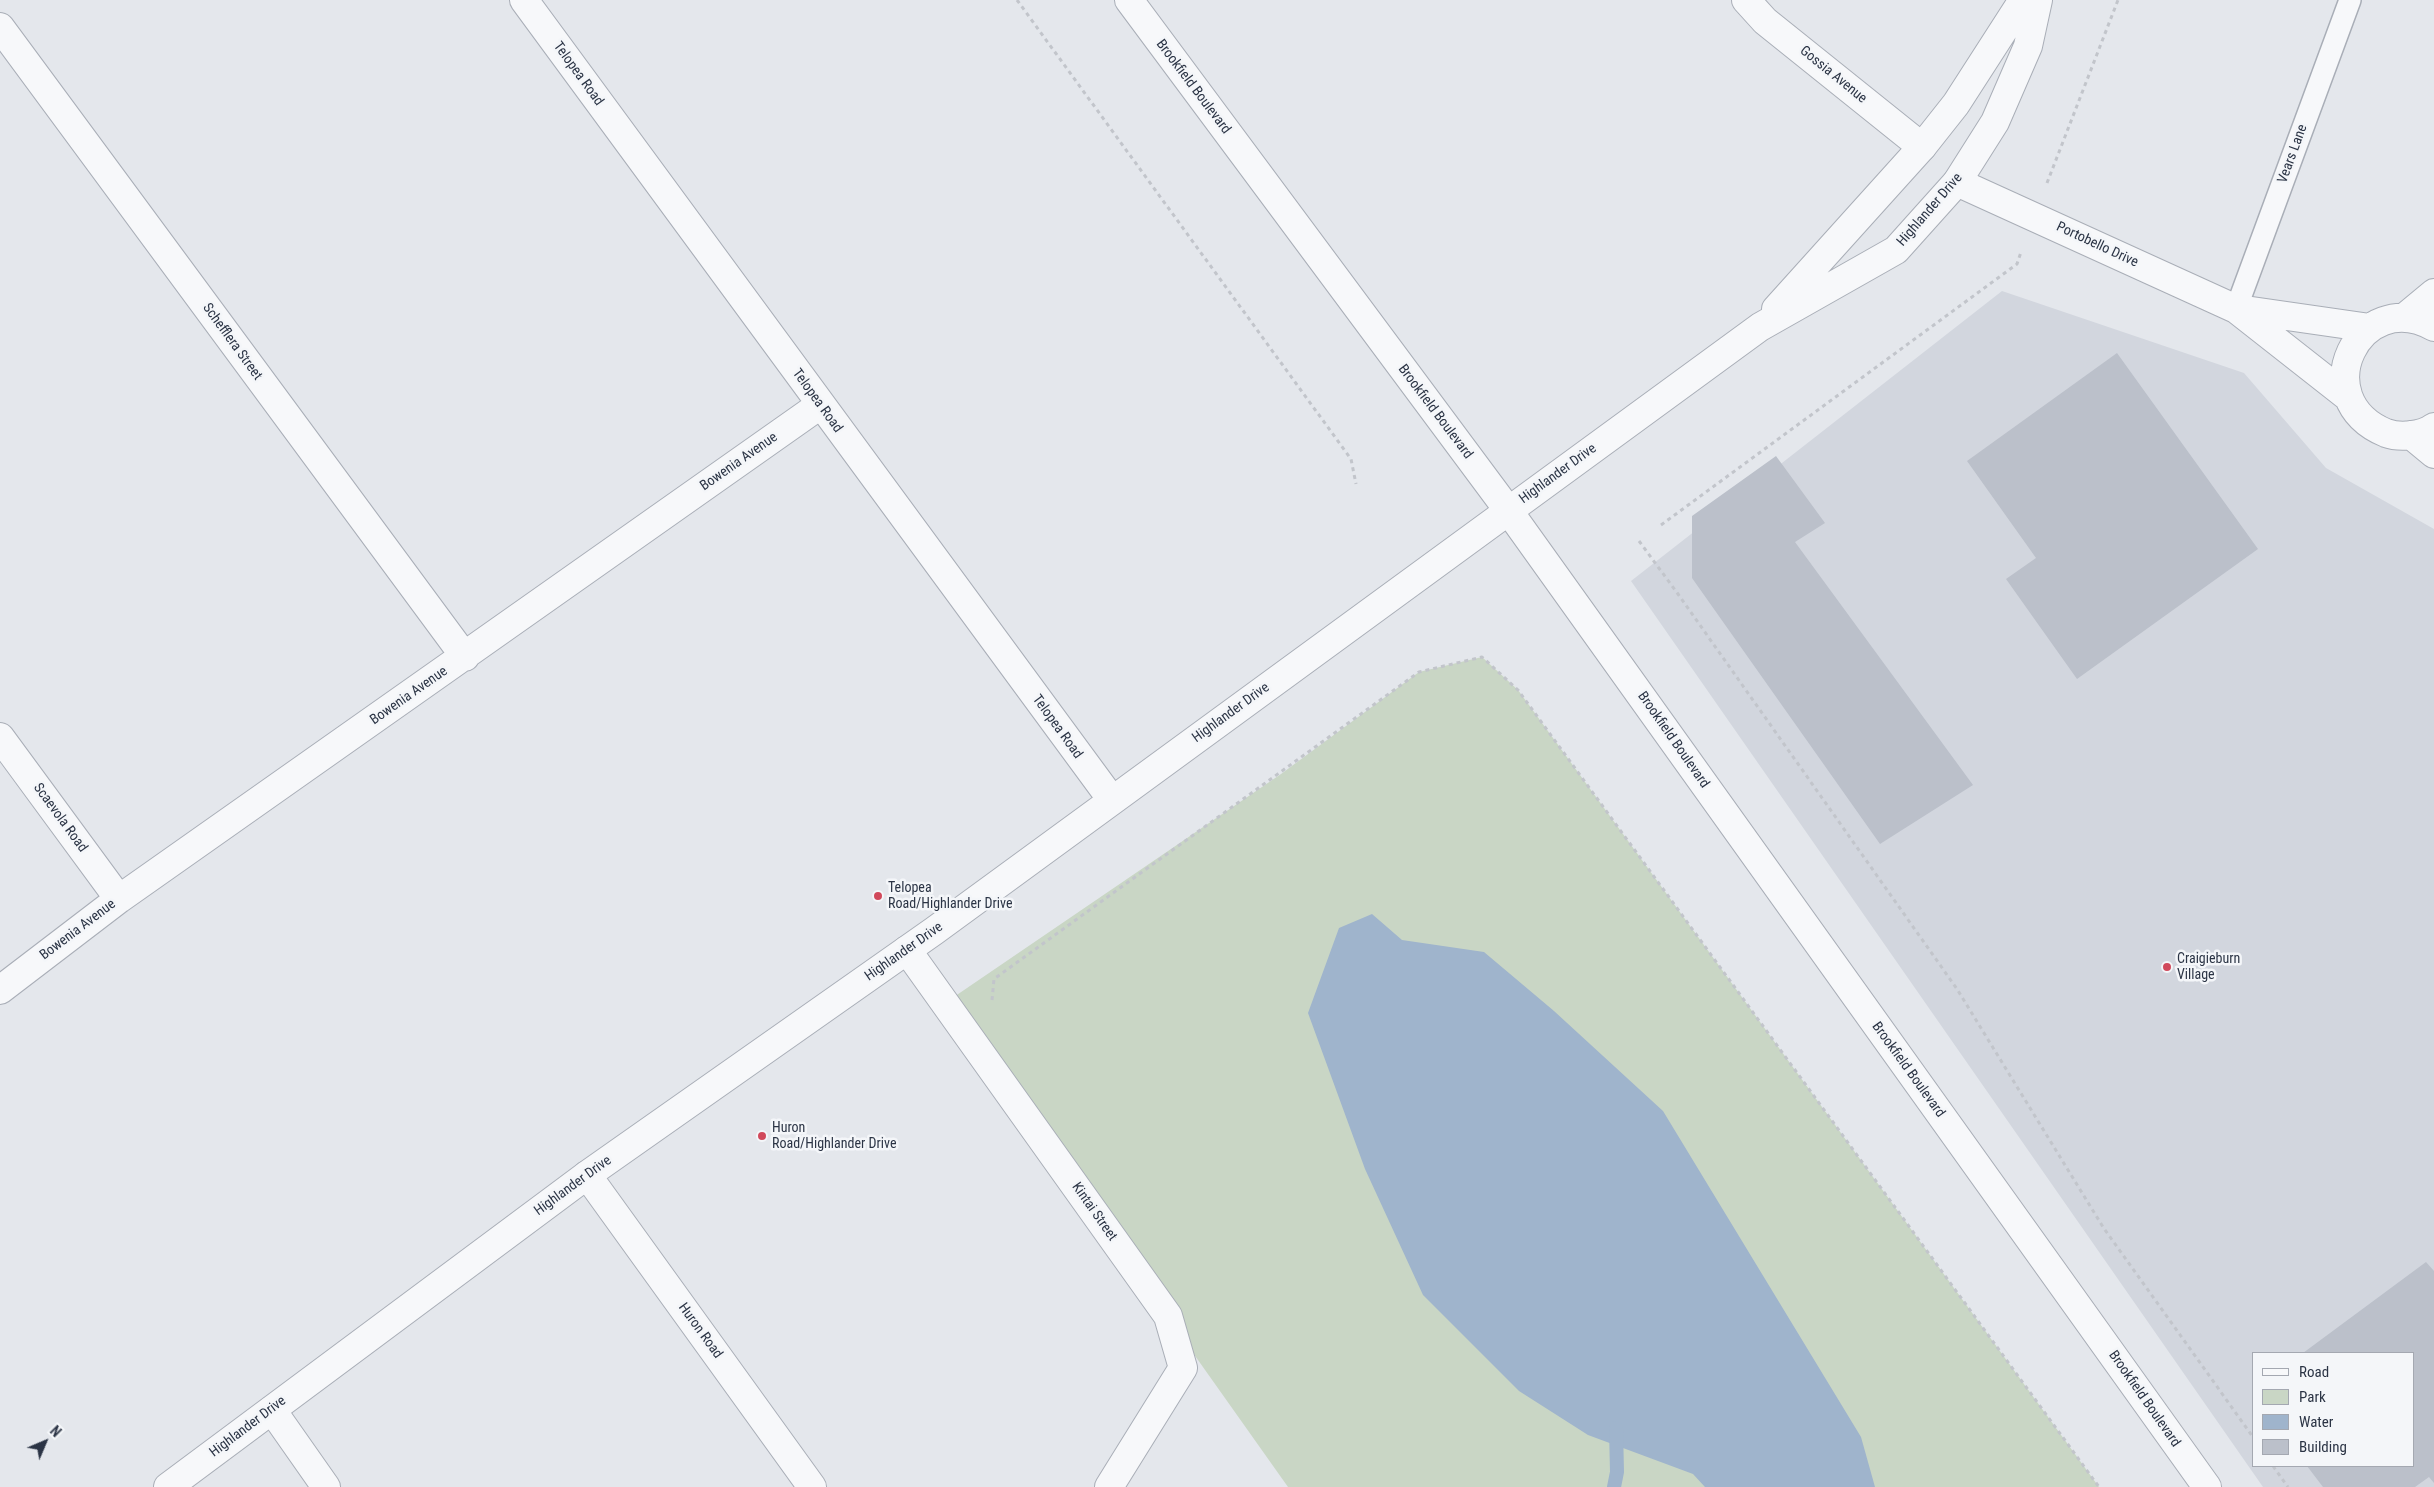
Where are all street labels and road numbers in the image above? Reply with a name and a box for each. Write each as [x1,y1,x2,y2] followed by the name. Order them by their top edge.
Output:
[1152,37,1234,137] street label: Brookfield Boulevard
[549,39,607,109] street label: Telopea Road
[1796,43,1870,107] street label: Gossia Avenue
[2275,122,2311,186] street label: Vears Lane
[1894,170,1966,250] street label: Highlander Drive
[2053,219,2141,271] street label: Portobello Drive
[199,300,265,384] street label: Schefflera Street
[1394,362,1476,462] street label: Brookfield Boulevard
[788,366,846,436] street label: Telopea Road
[697,429,781,495] street label: Bowenia Avenue
[1516,440,1600,508] street label: Highlander Drive
[367,663,451,729] street label: Bowenia Avenue
[1189,679,1273,747] street label: Highlander Drive
[1634,689,1712,791] street label: Brookfield Boulevard
[1028,692,1086,762] street label: Telopea Road
[29,780,91,856] street label: Scaevola Road
[37,896,119,964] street label: Bowenia Avenue
[862,919,946,985] street label: Highlander Drive
[1868,1019,1948,1121] street label: Brookfield Boulevard
[531,1152,615,1220] street label: Highlander Drive
[1068,1179,1120,1245] street label: Kintai Street
[674,1300,726,1362] street label: Huron Road
[2105,1348,2183,1450] street label: Brookfield Boulevard
[207,1393,289,1461] street label: Highlander Drive

